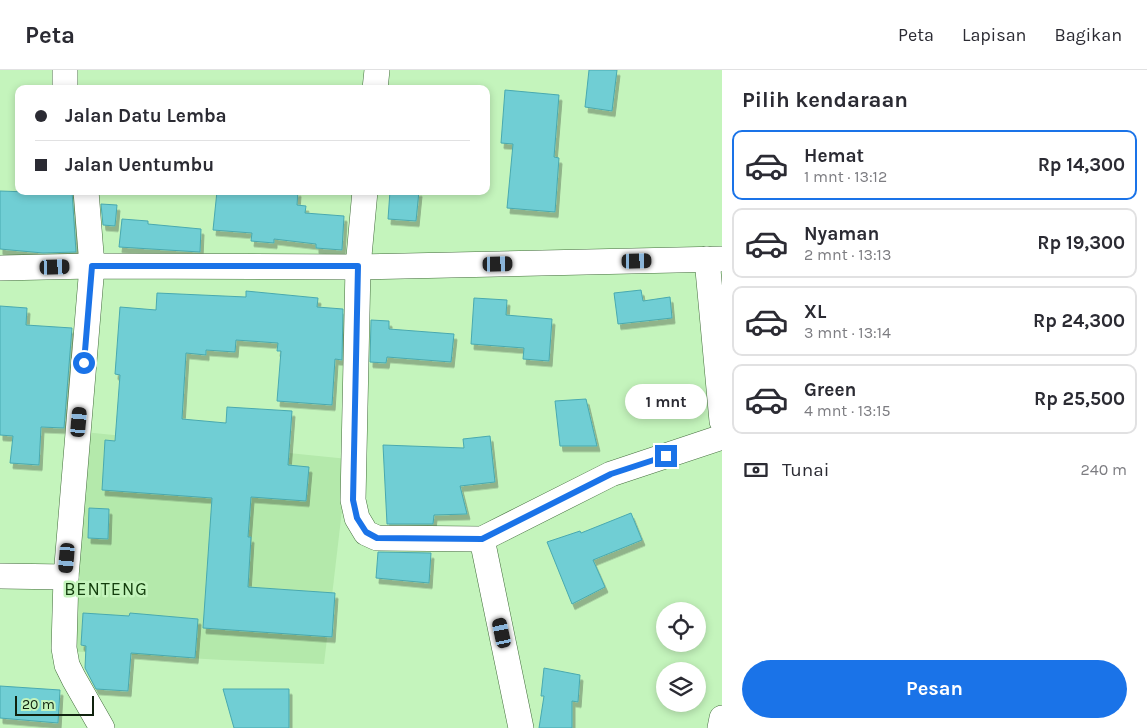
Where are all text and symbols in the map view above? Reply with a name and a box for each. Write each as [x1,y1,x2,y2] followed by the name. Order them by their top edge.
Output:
[25,21,75,49] text: Peta
[898,24,934,46] text: Peta
[962,24,1026,46] text: Lapisan
[1054,24,1122,46] text: Bagikan
[742,87,908,113] text: Pilih kendaraan
[65,105,227,127] text: Jalan Datu Lemba
[744,143,789,188] icon: car
[804,145,864,167] text: Hemat
[65,154,214,176] text: Jalan Uentumbu
[1038,154,1125,176] text: Rp 14,300
[804,167,887,186] text: 1 mnt · 13:12
[744,221,789,266] icon: car
[804,223,879,245] text: Nyaman
[1037,232,1125,254] text: Rp 19,300
[804,245,891,264] text: 2 mnt · 13:13
[621,253,652,269] car
[482,256,513,272] car
[39,259,70,275] car
[744,299,789,344] icon: car
[804,301,826,323] text: XL
[1033,310,1125,332] text: Rp 24,300
[804,323,891,342] text: 3 mnt · 13:14
[73,352,95,374] route start
[744,377,789,422] icon: car
[804,379,856,401] text: Green
[625,384,707,418] callout: 1 mnt
[1034,388,1125,410] text: Rp 25,500
[645,392,687,411] text: 1 mnt
[804,401,891,420] text: 4 mnt · 13:15
[70,406,87,438] car
[655,445,677,467] route end
[742,456,770,484] icon: cash
[782,459,829,481] text: Tunai
[1081,460,1127,479] text: 240 m
[58,542,75,574] car
[64,578,148,600] district label: BENTENG
[656,602,706,712] map controls
[656,602,706,652] button: locate
[491,617,512,649] car
[742,660,1127,718] button: Pesan
[656,662,706,712] button: layers
[15,693,94,716] scale bar
[22,696,55,713] text: 20 m

